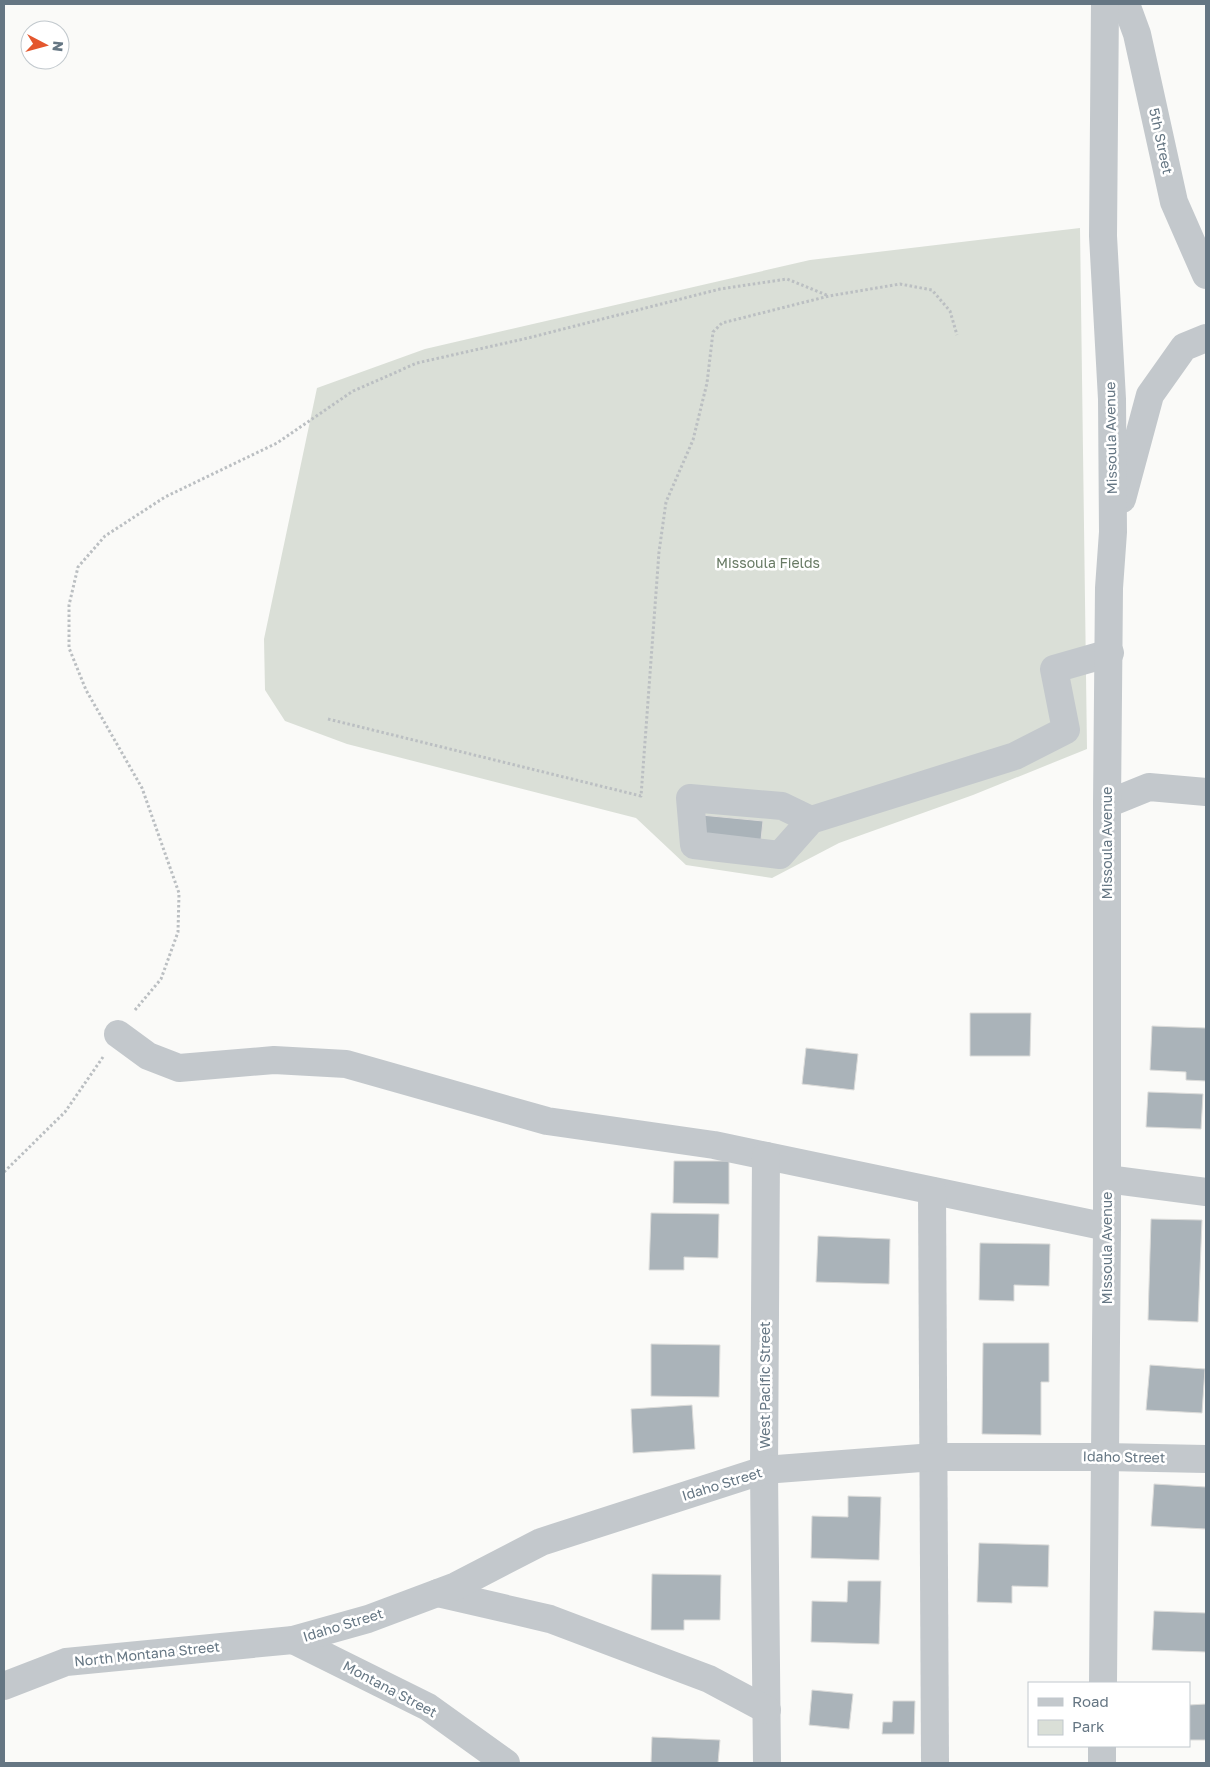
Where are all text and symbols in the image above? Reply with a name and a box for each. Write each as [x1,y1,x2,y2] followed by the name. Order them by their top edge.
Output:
[20,20,70,70] north arrow
[49,40,67,53] text: N
[1146,106,1177,176] street label: 5th Street
[1101,381,1120,495] street label: Missoula Avenue
[716,554,820,571] park label: Missoula Fields
[1098,787,1115,899] street label: Missoula Avenue
[1098,1192,1115,1304] street label: Missoula Avenue
[756,1321,773,1449] street label: West Pacific Street
[1082,1447,1166,1466] street label: Idaho Street
[680,1463,764,1504] street label: Idaho Street
[301,1604,385,1645] street label: Idaho Street
[73,1637,221,1670] street label: North Montana Street
[340,1657,440,1720] street label: Montana Street
[1028,1682,1190,1747] legend
[1072,1692,1109,1710] text: Road
[1072,1717,1105,1735] text: Park

